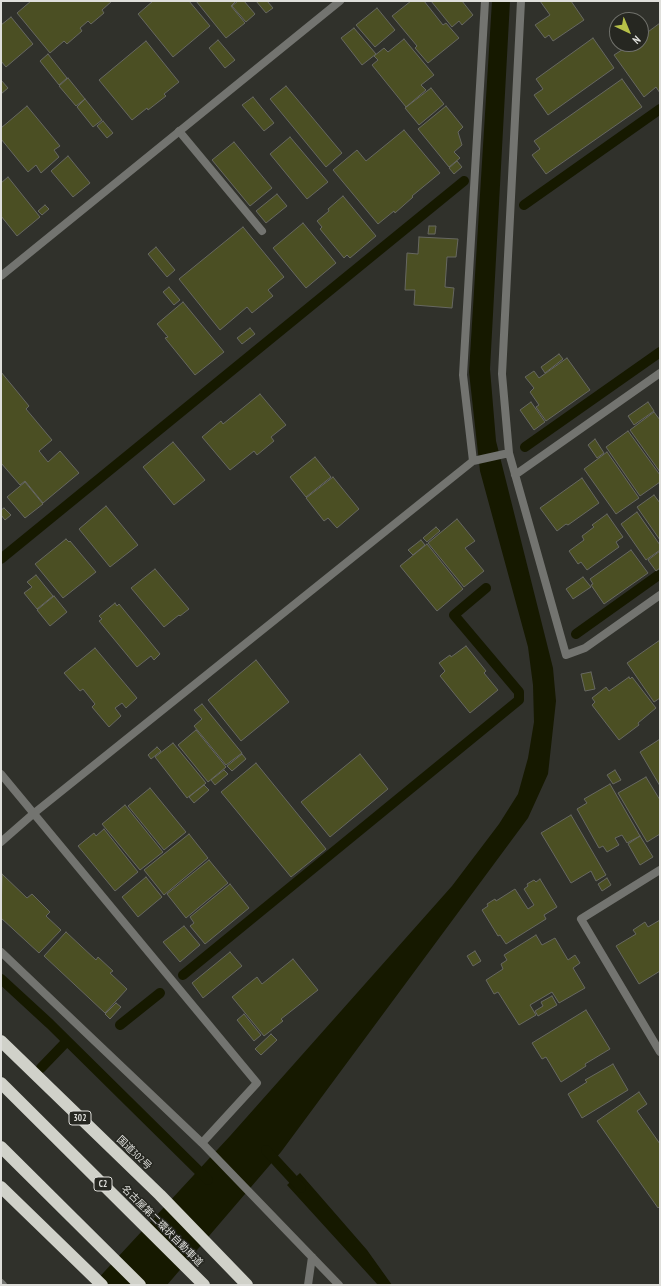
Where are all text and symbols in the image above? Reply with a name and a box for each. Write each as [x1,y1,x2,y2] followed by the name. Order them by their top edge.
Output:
[609,12,649,52] north arrow
[630,33,644,47] text: N
[69,1111,91,1125] road number: 302
[114,1134,154,1172] street label: 国道302号
[94,1177,112,1191] road number: C2
[119,1183,205,1269] street label: 名古屋第二環状自動車道

